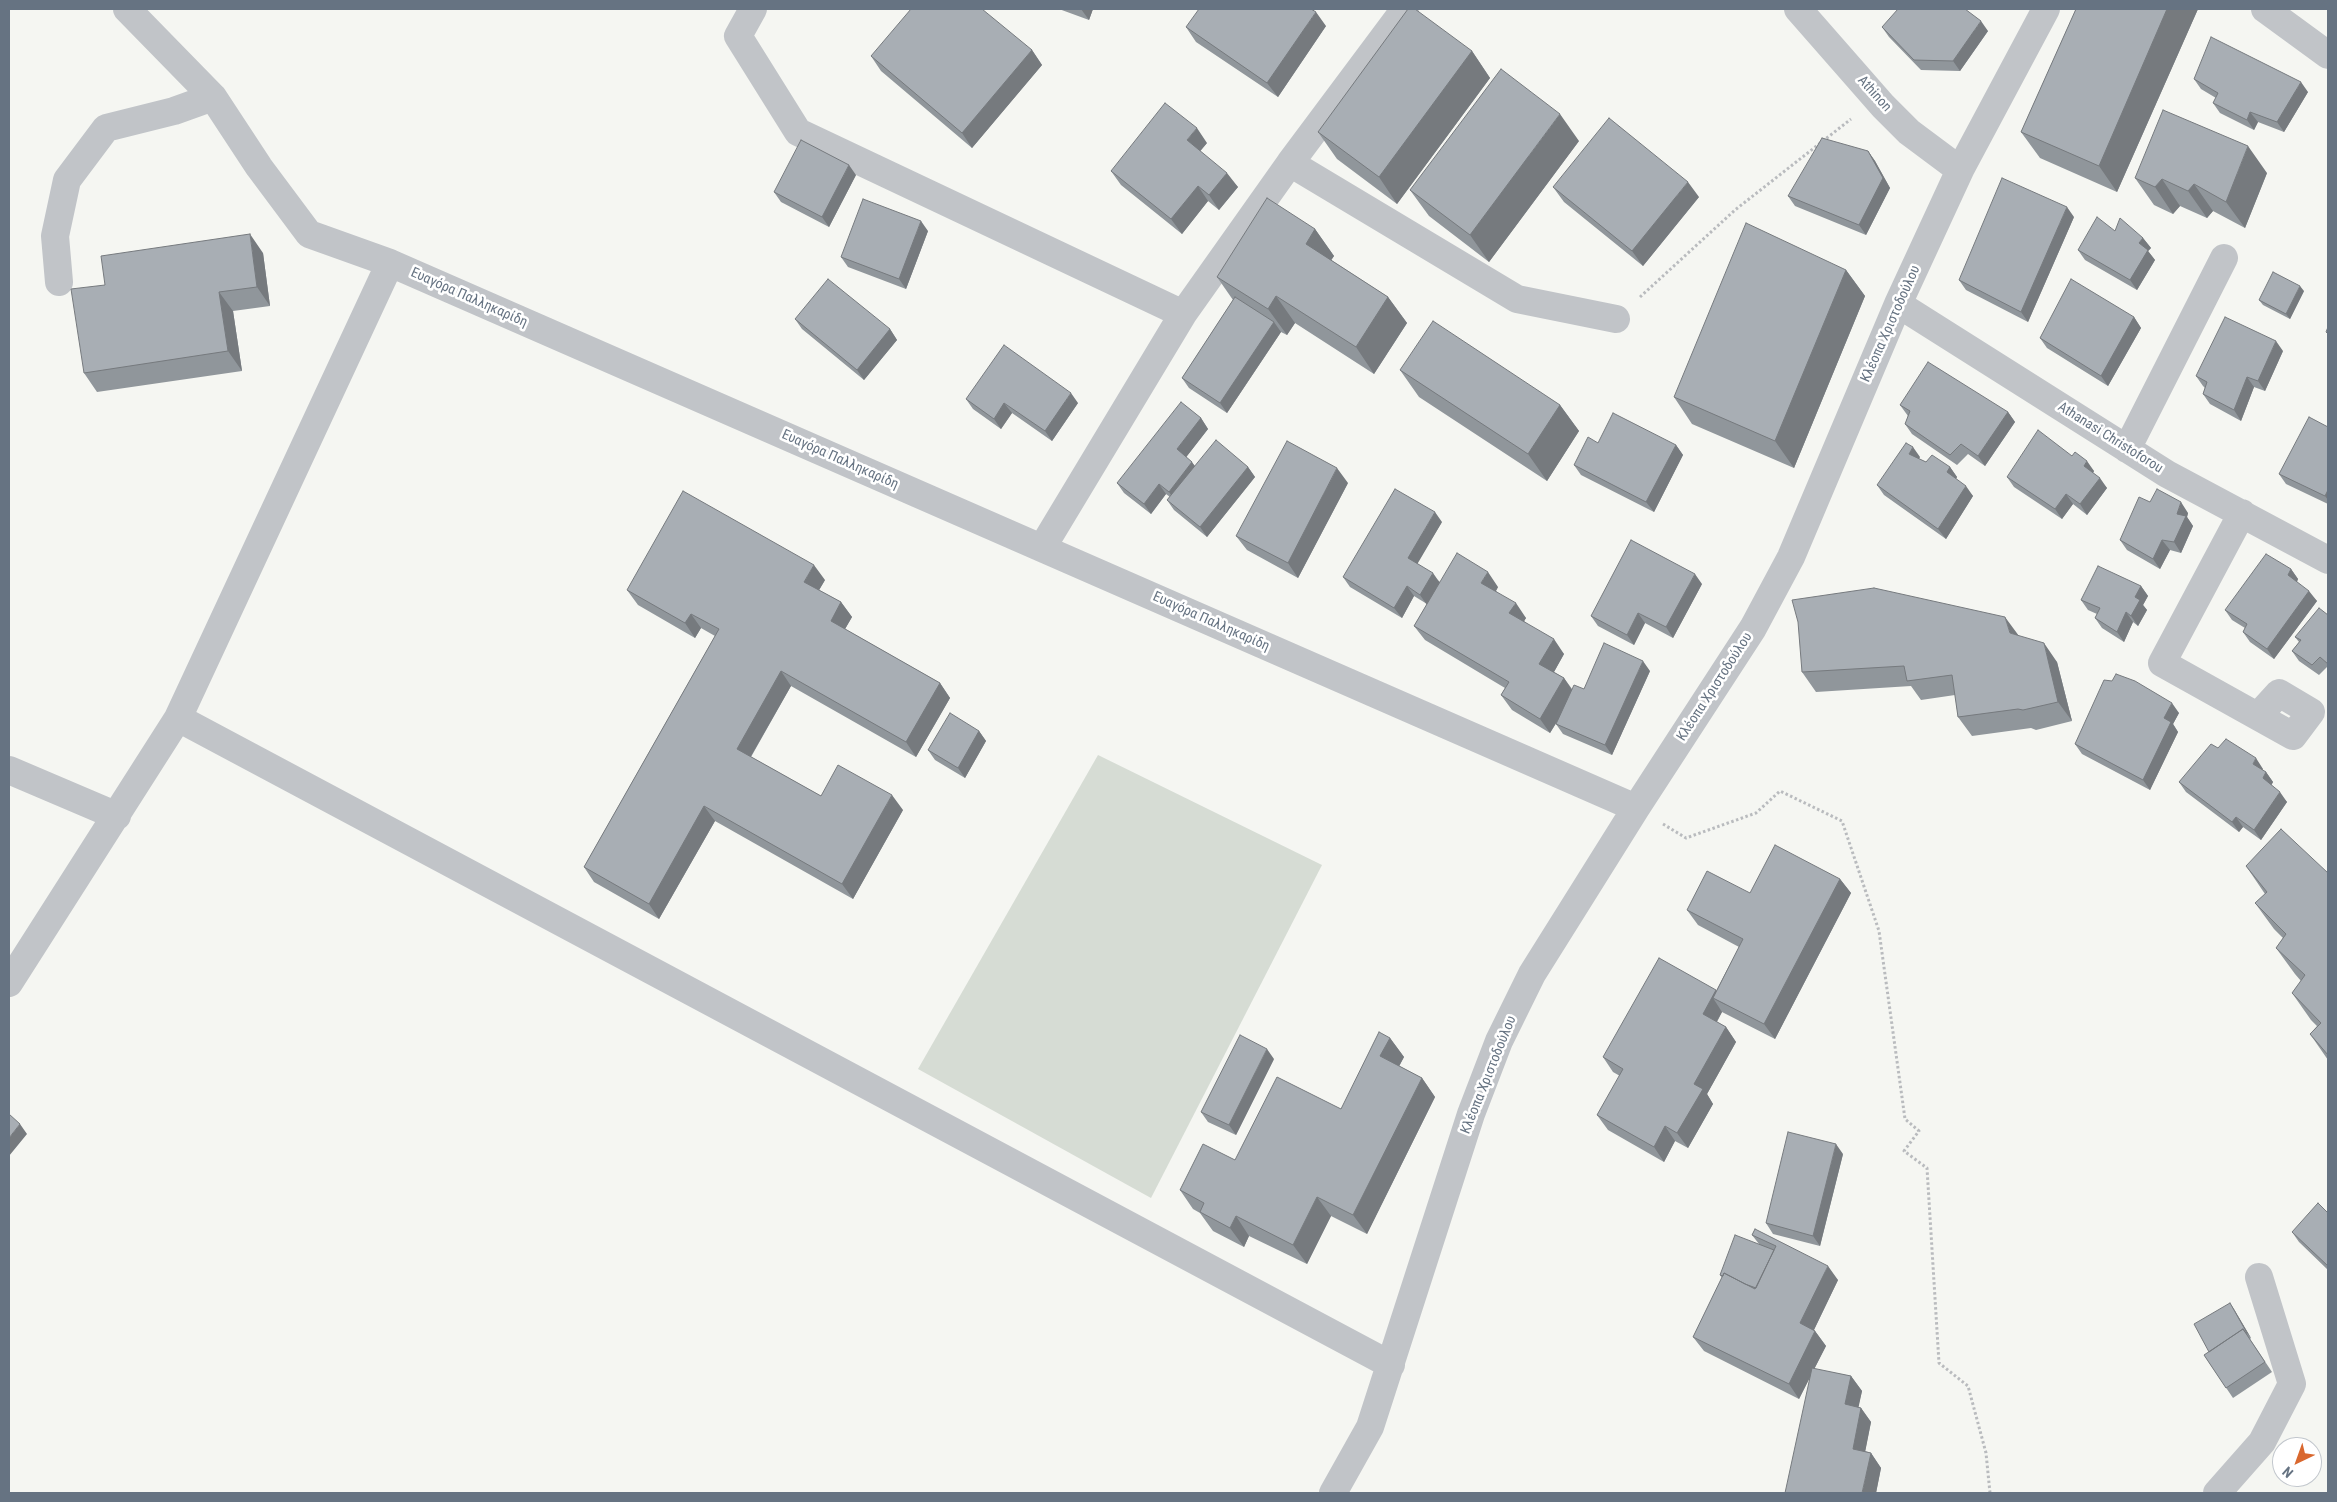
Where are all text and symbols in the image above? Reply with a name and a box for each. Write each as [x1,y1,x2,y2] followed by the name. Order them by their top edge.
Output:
[1853,73,1895,115] street label: Athinon
[1858,263,1924,385] street label: Κλέοπα Χριστοδούλου
[408,265,530,331] street label: Ευαγόρα Παλληκαρίδη
[2054,399,2166,477] street label: Athanasi Christoforou
[779,427,901,493] street label: Ευαγόρα Παλληκαρίδη
[1150,589,1272,655] street label: Ευαγόρα Παλληκαρίδη
[1674,630,1756,744] street label: Κλέοπα Χριστοδούλου
[1458,1013,1520,1137] street label: Κλέοπα Χριστοδούλου
[2272,1437,2322,1487] north arrow
[2279,1464,2296,1481] text: N

